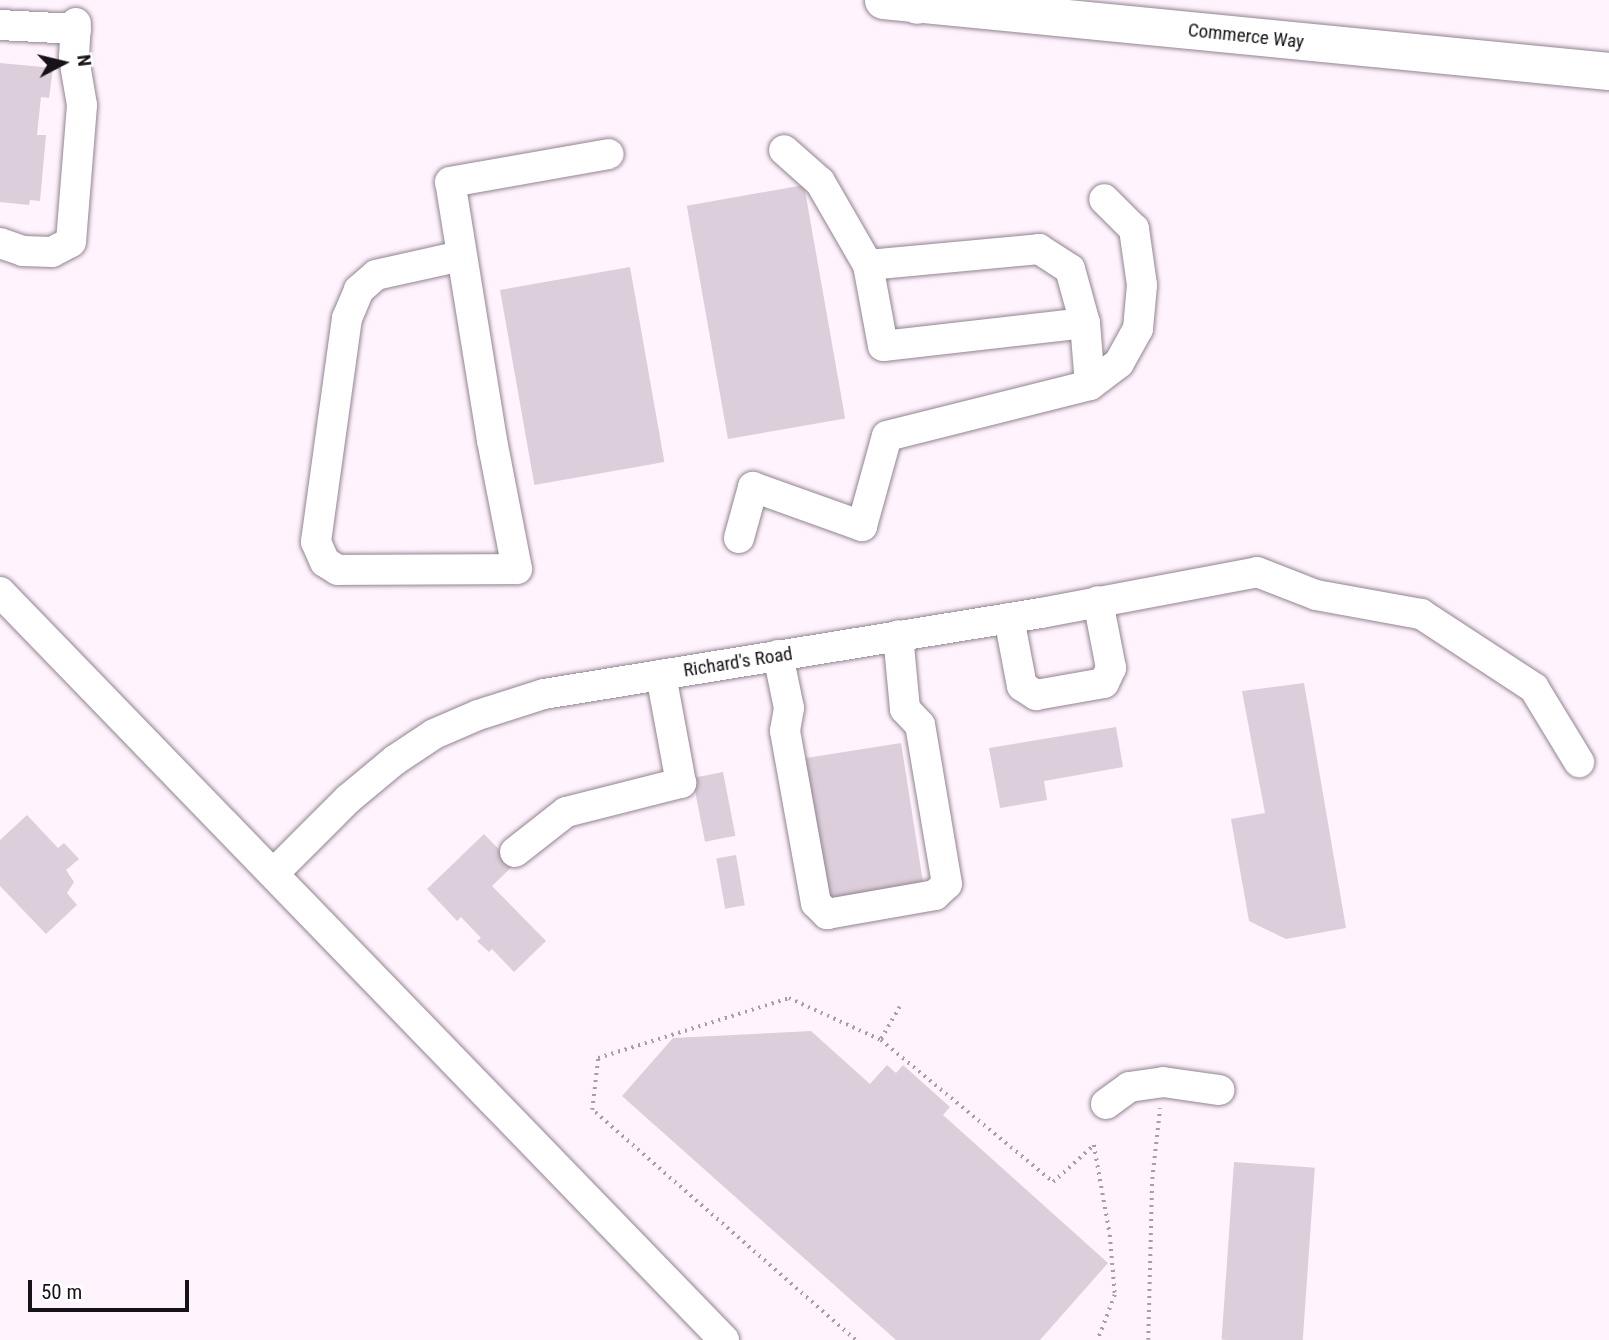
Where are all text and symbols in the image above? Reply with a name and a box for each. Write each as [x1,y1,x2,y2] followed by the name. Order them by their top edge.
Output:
[1187,19,1305,53] street label: Commerce Way
[28,28,98,98] north arrow
[72,53,96,68] text: N
[682,642,794,682] street label: Richard's Road
[32,1266,192,1310] scale bar
[41,1280,82,1304] text: 50 m

